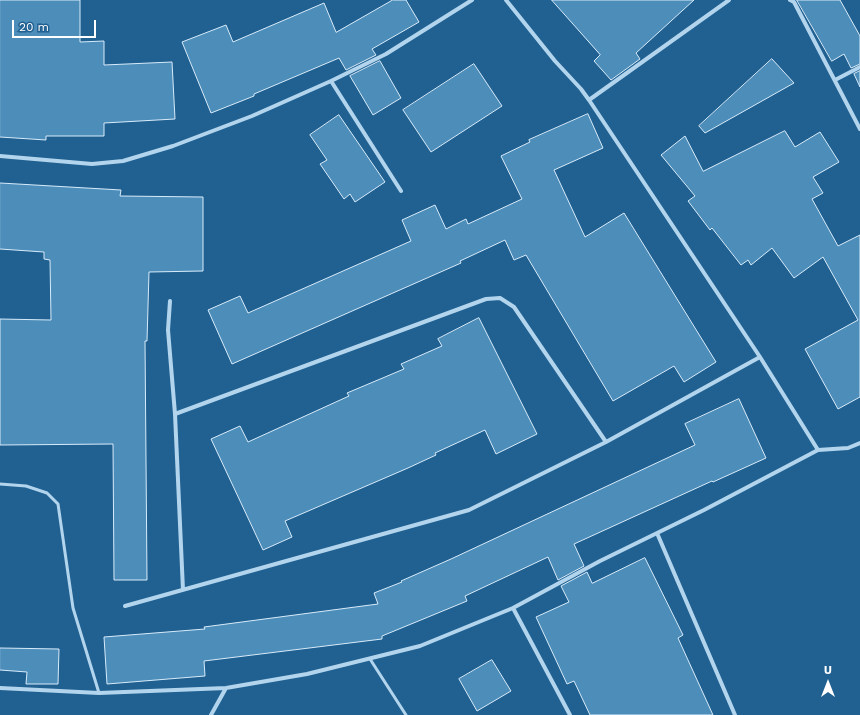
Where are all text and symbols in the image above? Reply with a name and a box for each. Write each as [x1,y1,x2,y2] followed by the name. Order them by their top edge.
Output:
[14,12,98,38] scale bar
[19,20,49,34] text: 20 m
[808,663,848,703] north arrow
[824,664,832,677] text: U

